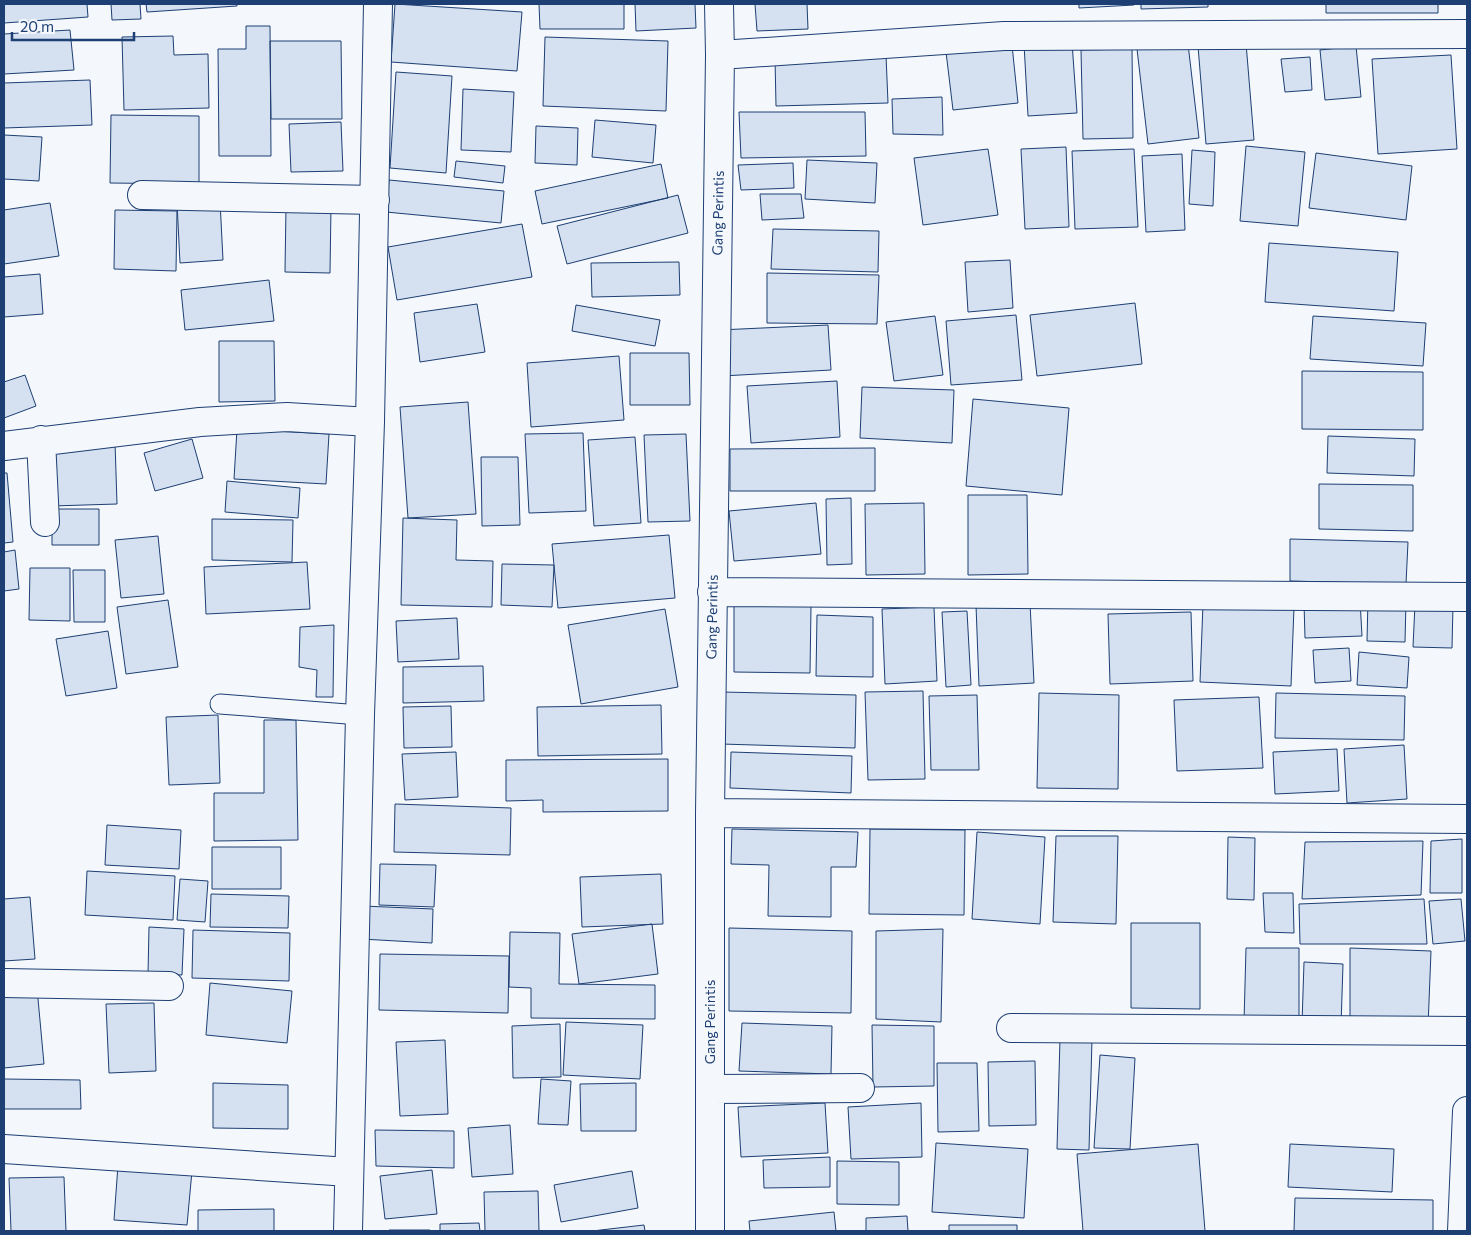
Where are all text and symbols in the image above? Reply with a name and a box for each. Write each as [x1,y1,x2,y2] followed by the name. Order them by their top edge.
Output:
[12,10,135,42] scale bar
[20,17,54,35] text: 20 m
[708,170,727,256] street label: Gang Perintis
[702,574,721,660] street label: Gang Perintis
[701,980,718,1064] street label: Gang Perintis

